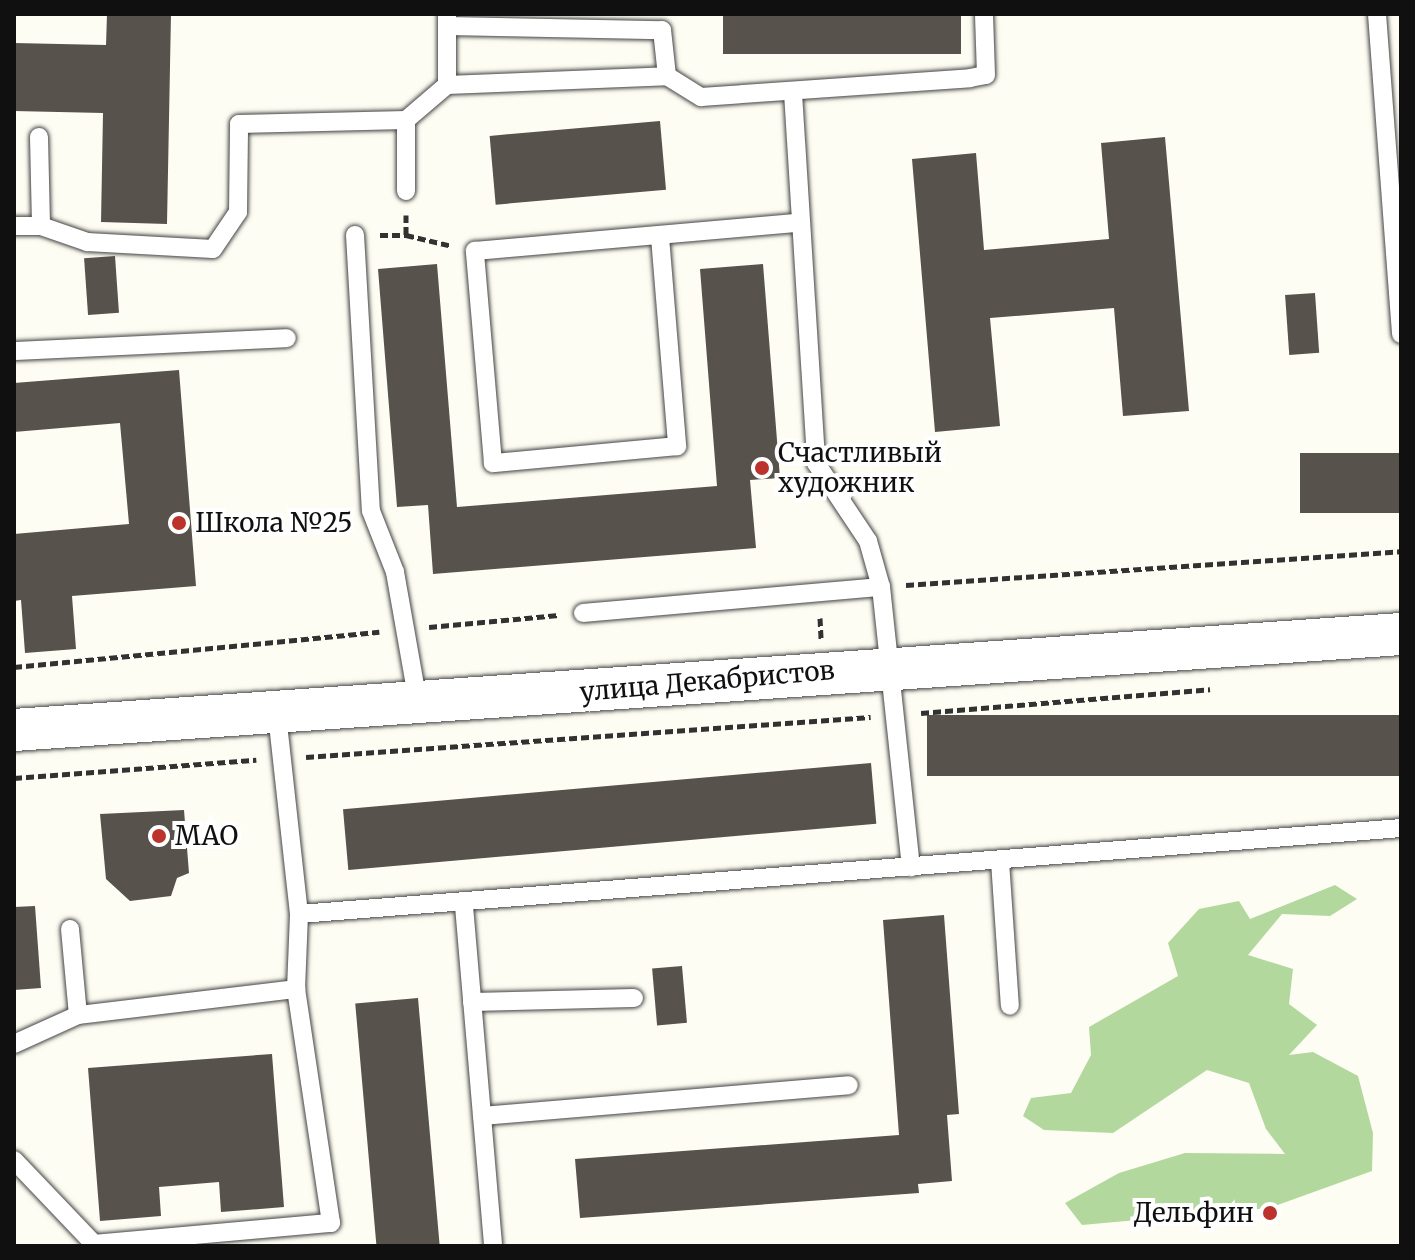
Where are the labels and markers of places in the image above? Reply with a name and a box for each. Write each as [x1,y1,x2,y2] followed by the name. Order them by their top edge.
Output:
[778,437,942,498] place label: Счастливый художник
[753,459,771,477] marker: Счастливый художник
[195,507,352,539] place label: Школа №25
[170,514,188,532] marker: Школа №25
[175,820,238,852] place label: МАО
[150,827,168,845] marker: МАО
[1134,1197,1254,1229] place label: Дельфин
[1261,1204,1279,1222] marker: Дельфин

